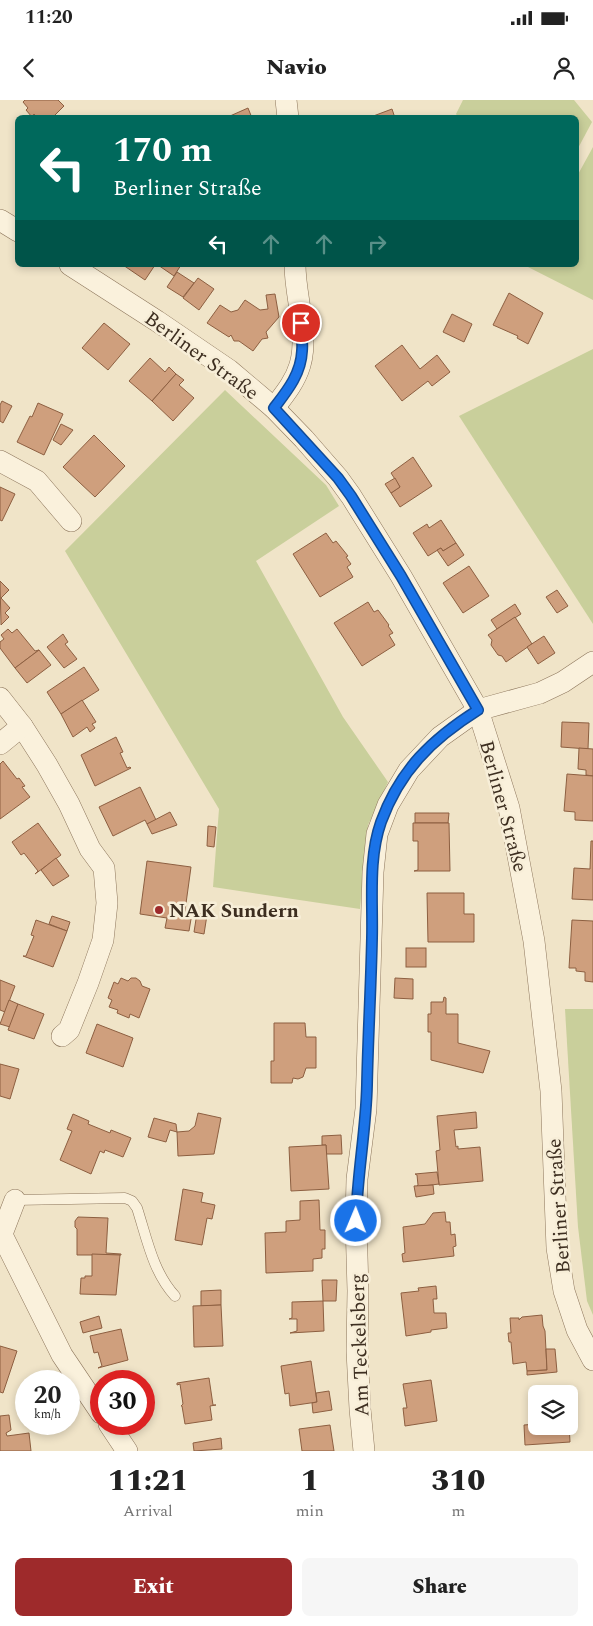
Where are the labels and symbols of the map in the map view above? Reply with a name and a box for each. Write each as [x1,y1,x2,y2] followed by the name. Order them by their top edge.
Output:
[280,302,322,344] pin
[138,304,265,408] street label: Berliner Straße
[471,737,535,875] street label: Berliner Straße
[169,896,299,926] place label: NAK Sundern
[153,904,165,916] marker: NAK Sundern
[539,1137,579,1274] street label: Berliner Straße
[329,1194,381,1246] position arrow
[343,1273,377,1417] street label: Am Teckelsberg
[90,1370,155,1435] speed limit sign: 30

